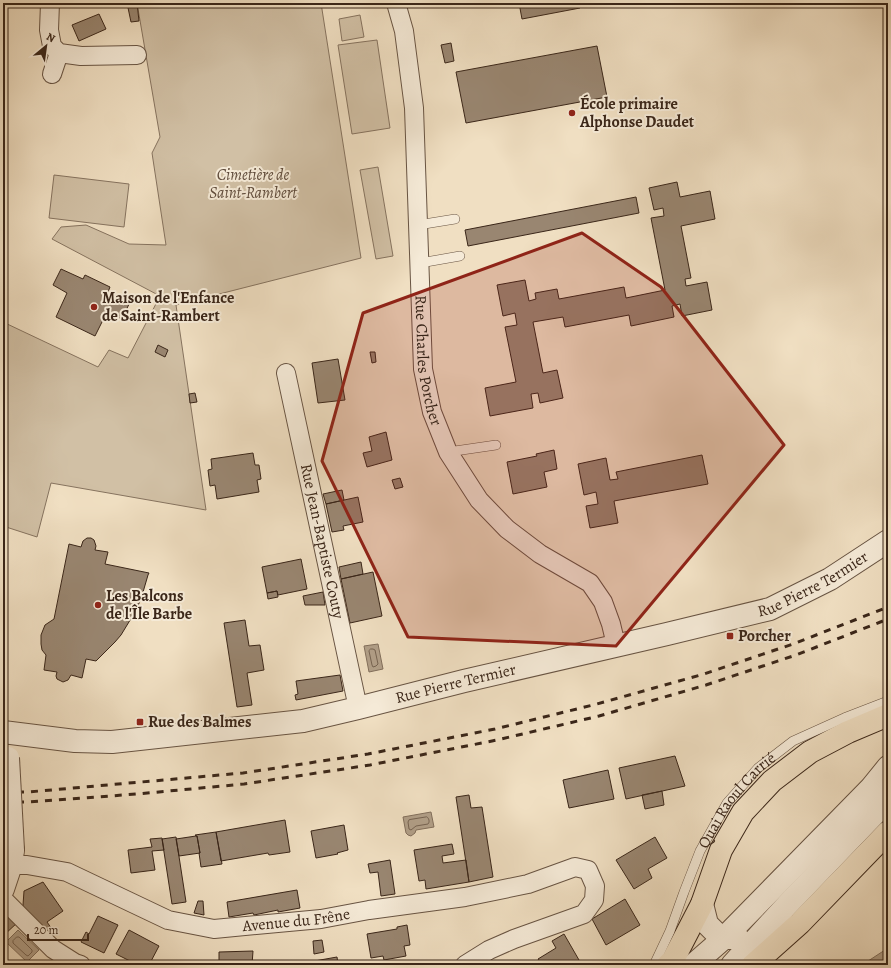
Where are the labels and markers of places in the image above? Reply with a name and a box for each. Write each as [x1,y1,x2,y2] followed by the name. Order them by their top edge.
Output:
[579,93,695,133] place label: École primaire Alphonse Daudet
[567,108,577,118] marker: École primaire Alphonse Daudet
[102,287,234,327] place label: Maison de l'Enfance de Saint-Rambert
[89,302,99,312] marker: Maison de l'Enfance de Saint-Rambert
[106,585,192,625] place label: Les Balcons de l'Île Barbe
[93,600,103,610] marker: Les Balcons de l'Île Barbe
[738,625,791,647] place label: Porcher
[725,631,735,641] marker: Porcher
[148,711,252,733] place label: Rue des Balmes
[135,717,145,727] marker: Rue des Balmes

